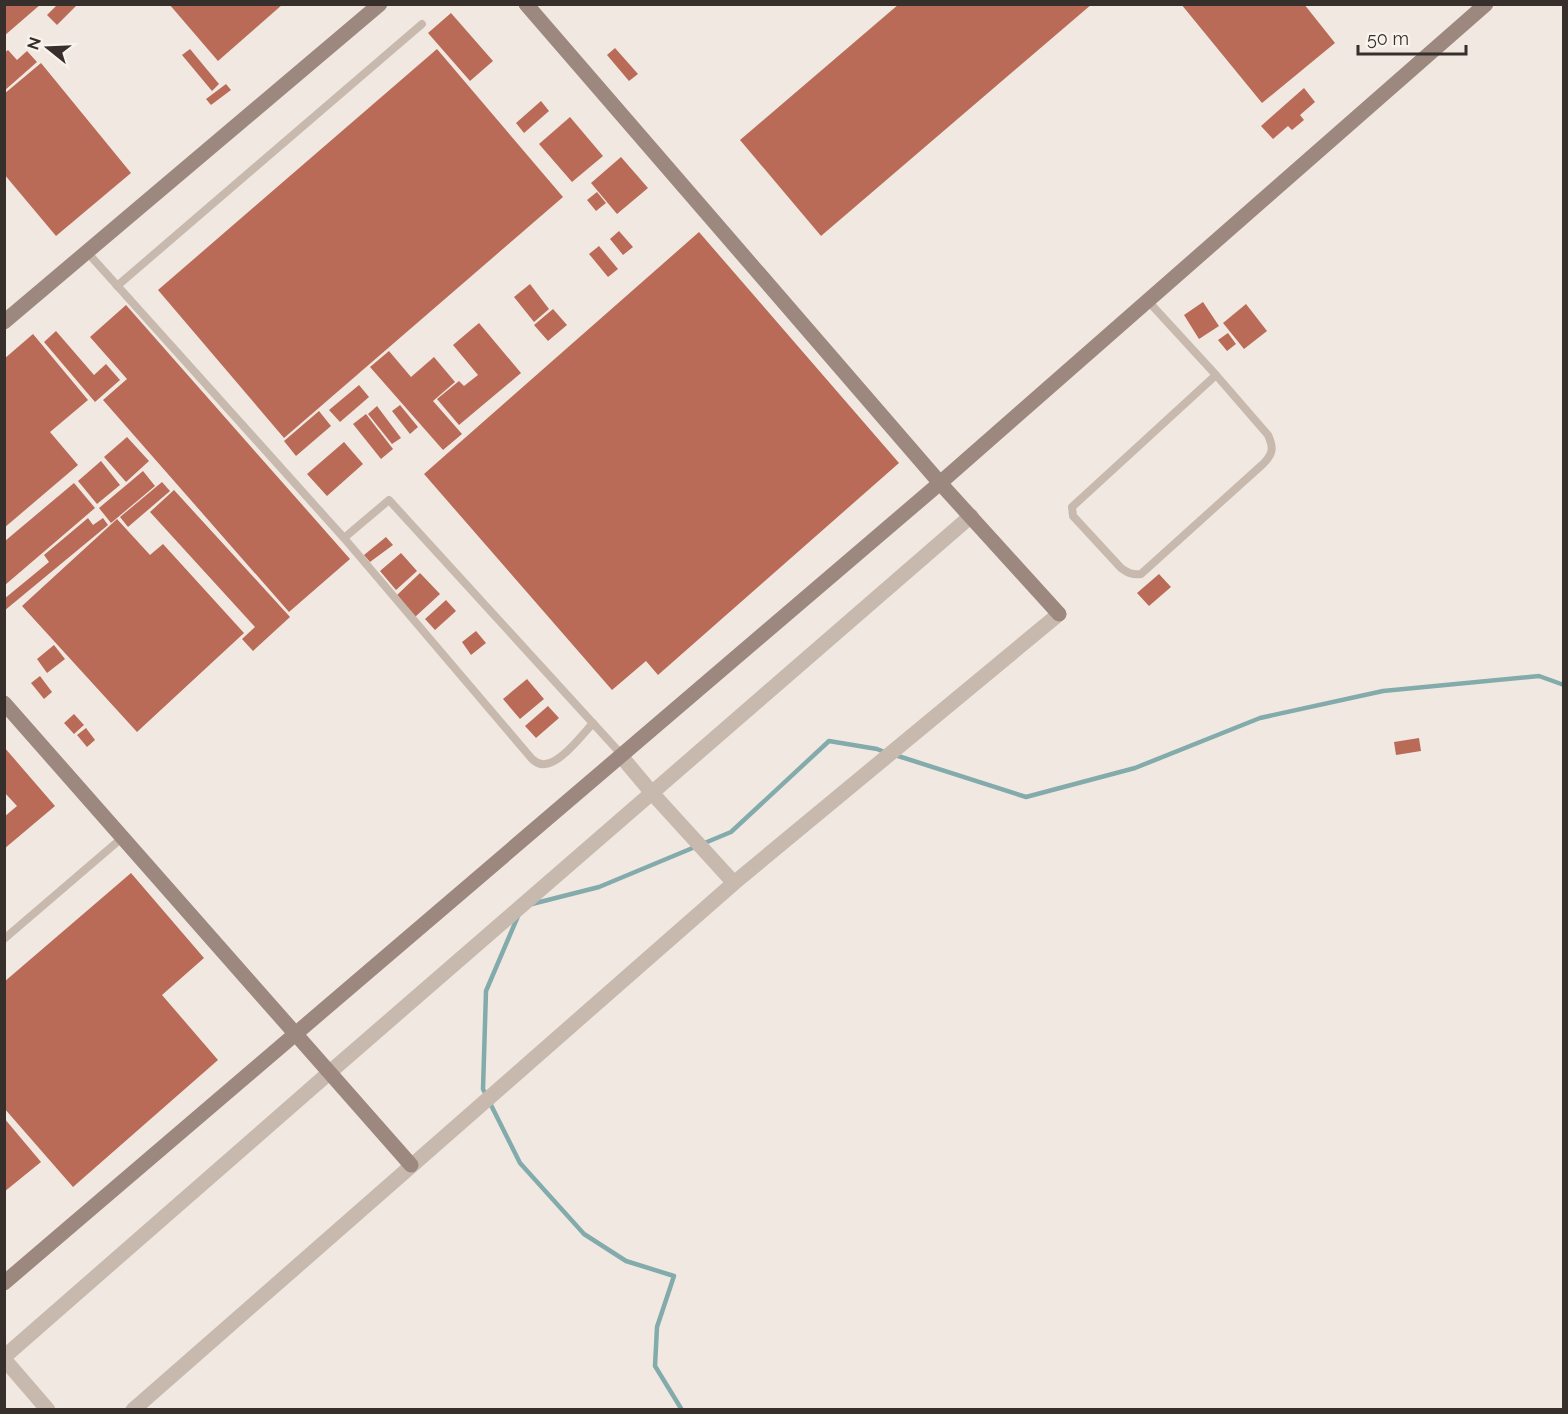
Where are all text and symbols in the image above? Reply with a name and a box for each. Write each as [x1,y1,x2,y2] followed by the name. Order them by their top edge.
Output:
[18,18,78,78] north arrow
[1358,18,1466,56] scale bar
[1367,28,1409,49] text: 50 m
[23,35,45,52] text: N

